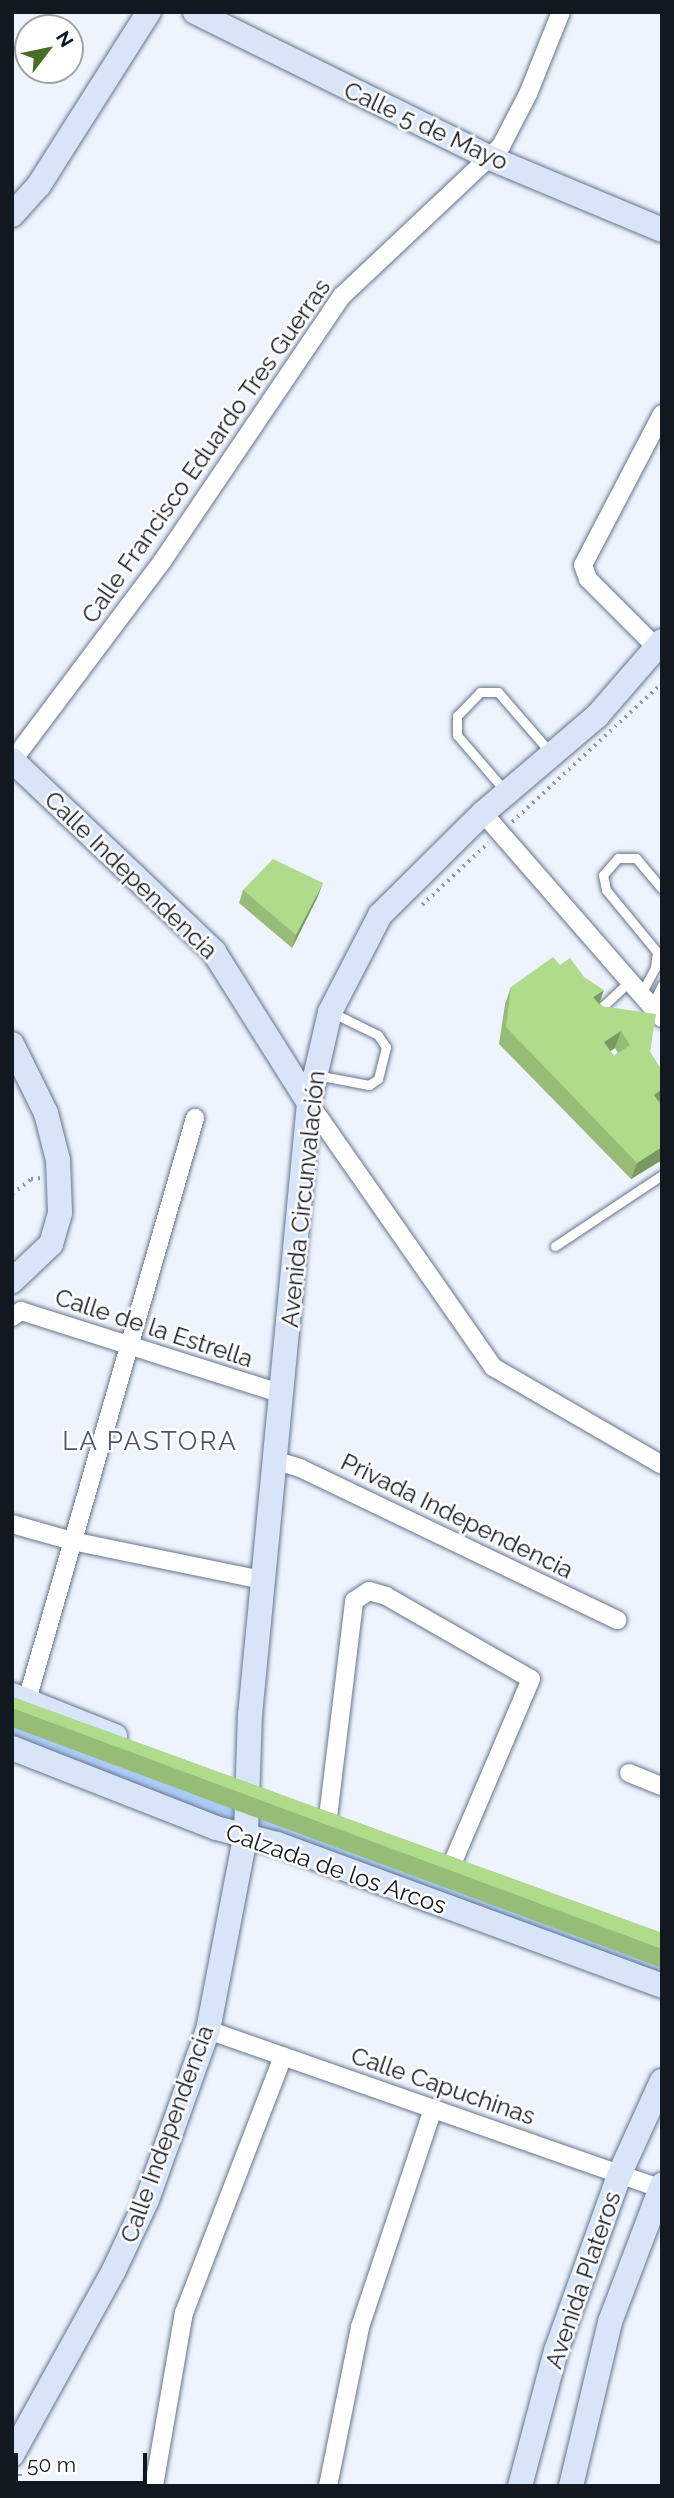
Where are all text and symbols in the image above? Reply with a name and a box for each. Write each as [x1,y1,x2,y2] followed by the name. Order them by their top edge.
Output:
[14,14,84,84] north arrow
[52,27,78,51] text: N
[339,75,513,177] street label: Calle 5 de Mayo
[75,273,337,629] street label: Calle Francisco Eduardo Tres Guerras
[39,785,223,965] street label: Calle Independencia
[275,1069,331,1329] street label: Avenida Circunvalación
[52,1282,256,1374] street label: Calle de la Estrella
[63,1426,237,1458] district label: LA PASTORA
[336,1447,578,1585] street label: Privada Independencia
[222,1818,450,1920] street label: Calzada de los Arcos
[114,2021,220,2247] street label: Calle Independencia
[347,2041,539,2131] street label: Calle Capuchinas
[539,2188,627,2372] street label: Avenida Plateros
[18,2438,150,2482] scale bar
[27,2452,76,2477] text: 50 m

